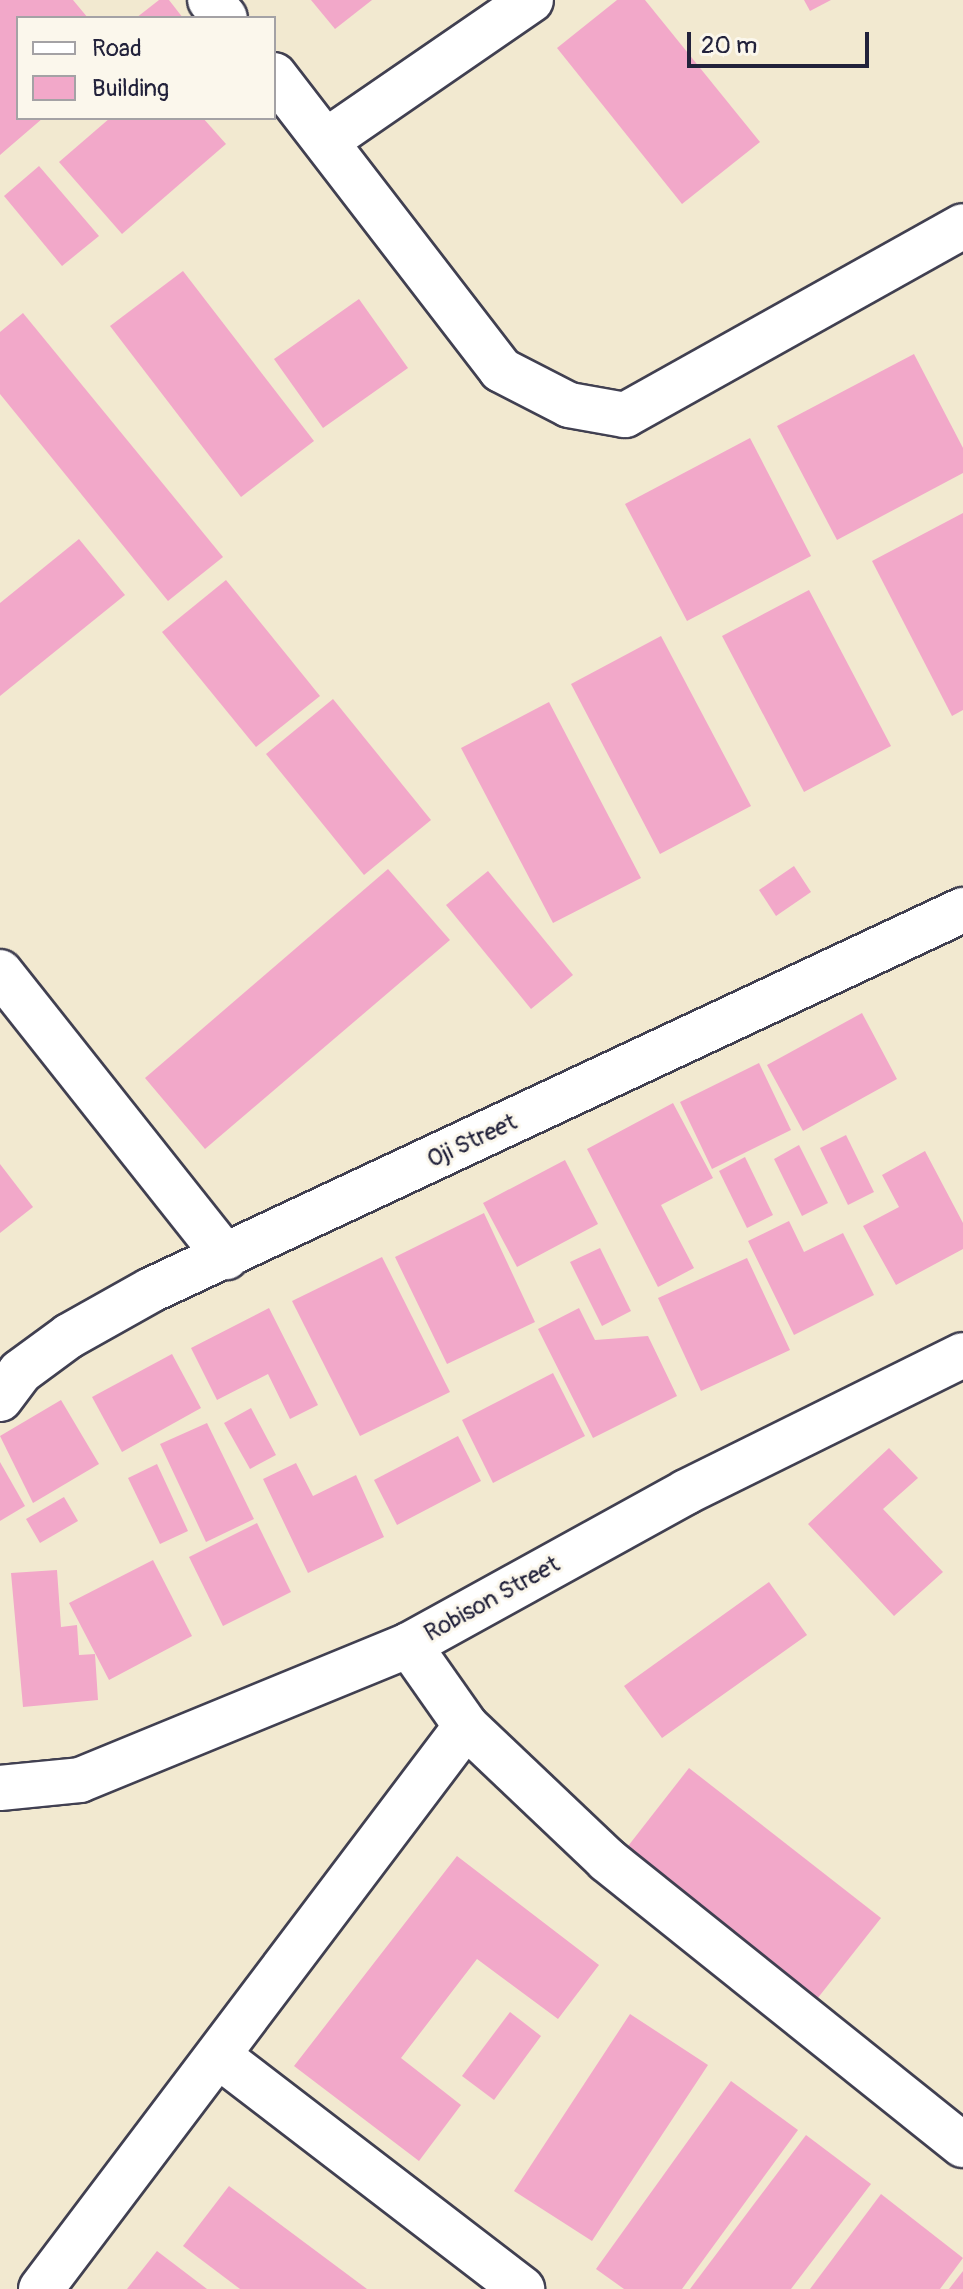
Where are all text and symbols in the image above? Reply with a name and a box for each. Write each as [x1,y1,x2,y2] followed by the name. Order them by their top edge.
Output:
[16,16,276,120] legend
[691,16,873,66] scale bar
[701,31,757,60] text: 20 m
[92,34,142,63] text: Road
[92,74,169,103] text: Building
[423,1108,521,1174] street label: Oji Street
[419,1550,565,1648] street label: Robison Street

